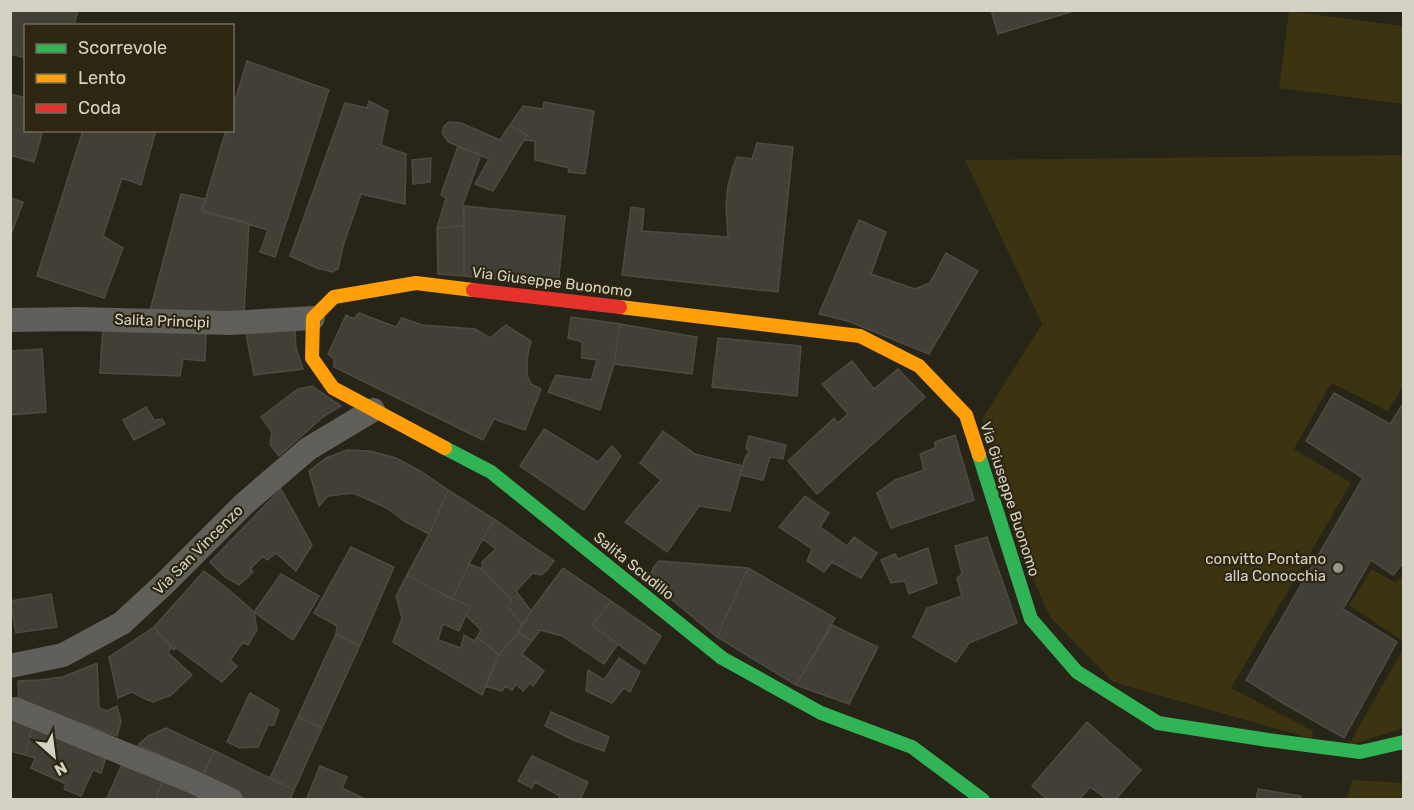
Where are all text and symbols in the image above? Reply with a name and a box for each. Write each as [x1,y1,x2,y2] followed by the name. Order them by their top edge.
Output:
[24,24,234,132] legend
[78,37,167,59] text: Scorrevole
[78,67,126,89] text: Lento
[78,97,121,119] text: Coda
[471,263,633,301] street label: Via Giuseppe Buonomo
[114,310,210,332] street label: Salita Principi
[976,419,1044,579] street label: Via Giuseppe Buonomo
[149,501,247,599] street label: Via San Vincenzo
[590,528,678,604] street label: Salita Scudillo
[1205,550,1326,585] place label: convitto Pontano alla Conocchia
[1331,561,1345,575] marker: convitto Pontano alla Conocchia
[24,726,84,786] north arrow
[51,758,70,780] text: N

